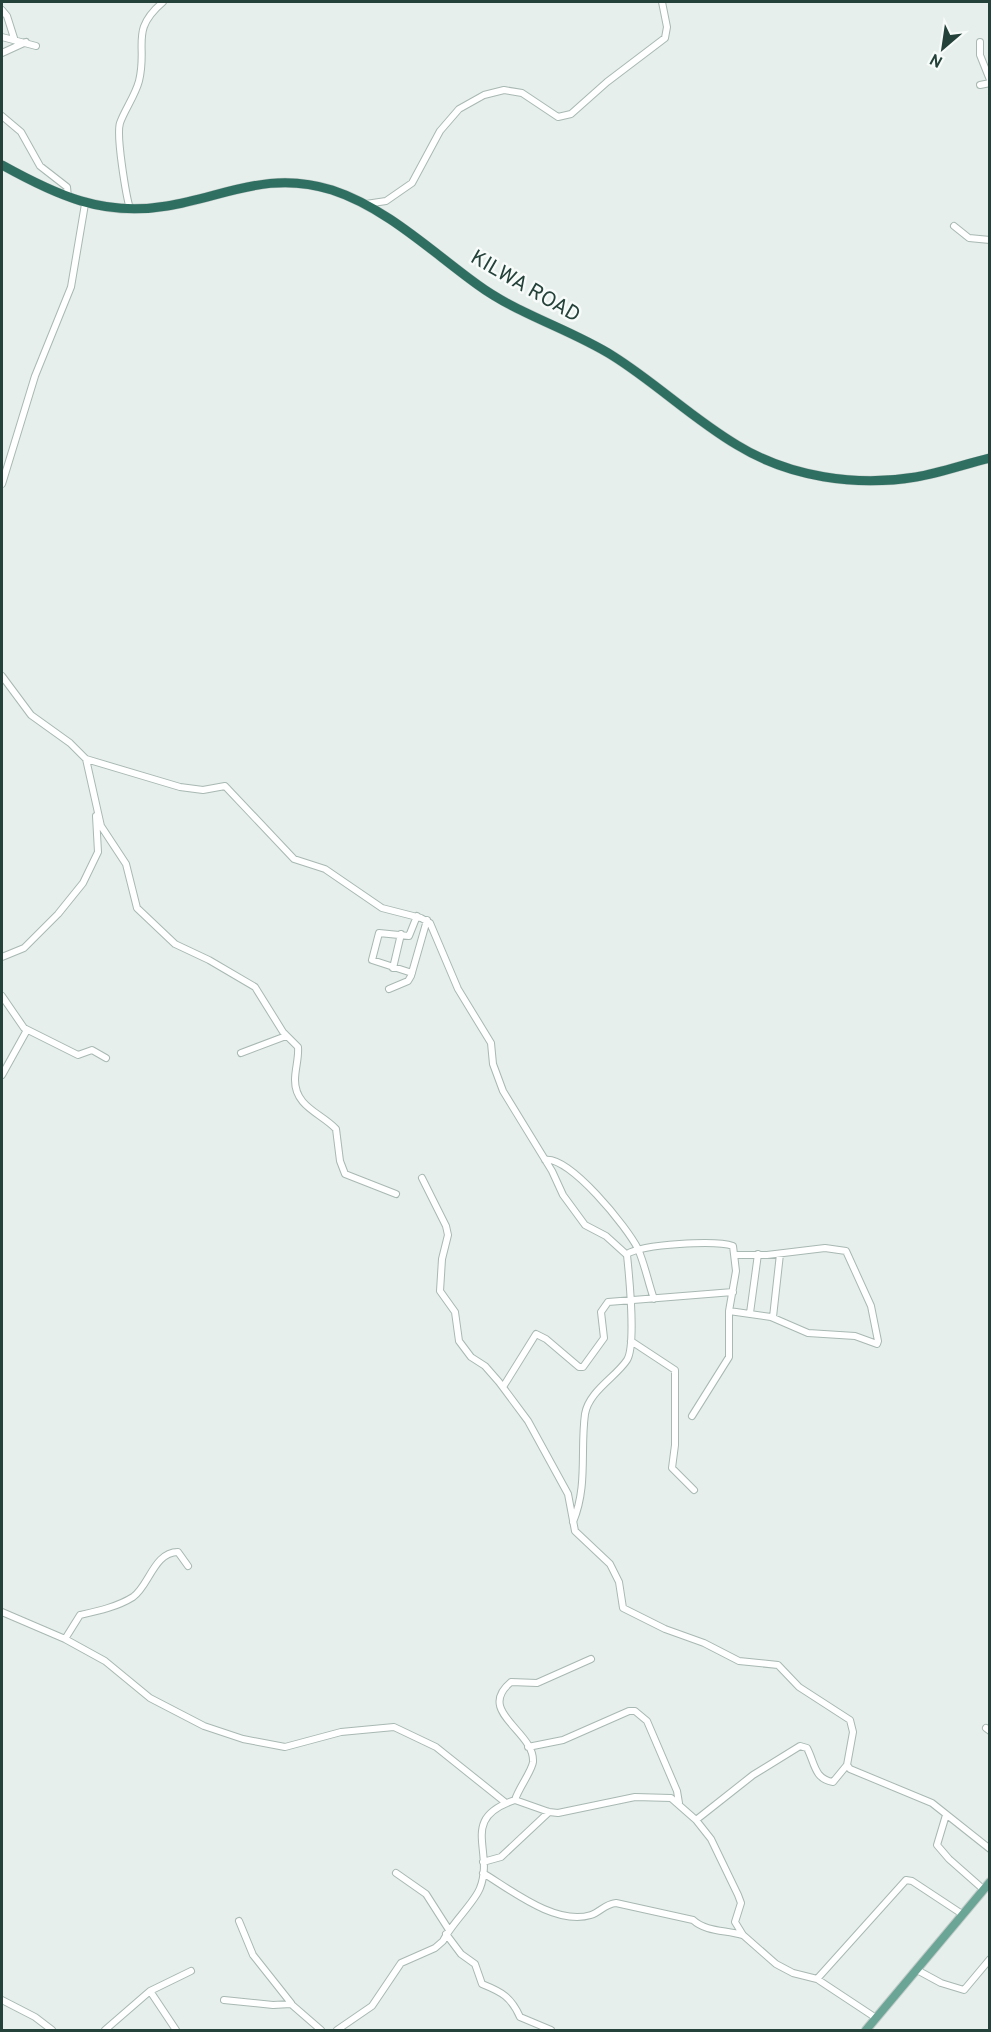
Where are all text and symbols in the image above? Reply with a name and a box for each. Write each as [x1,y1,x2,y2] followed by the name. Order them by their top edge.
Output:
[913,18,973,78] north arrow
[927,48,947,71] text: N
[465,245,585,329] street label: KILWA ROAD

